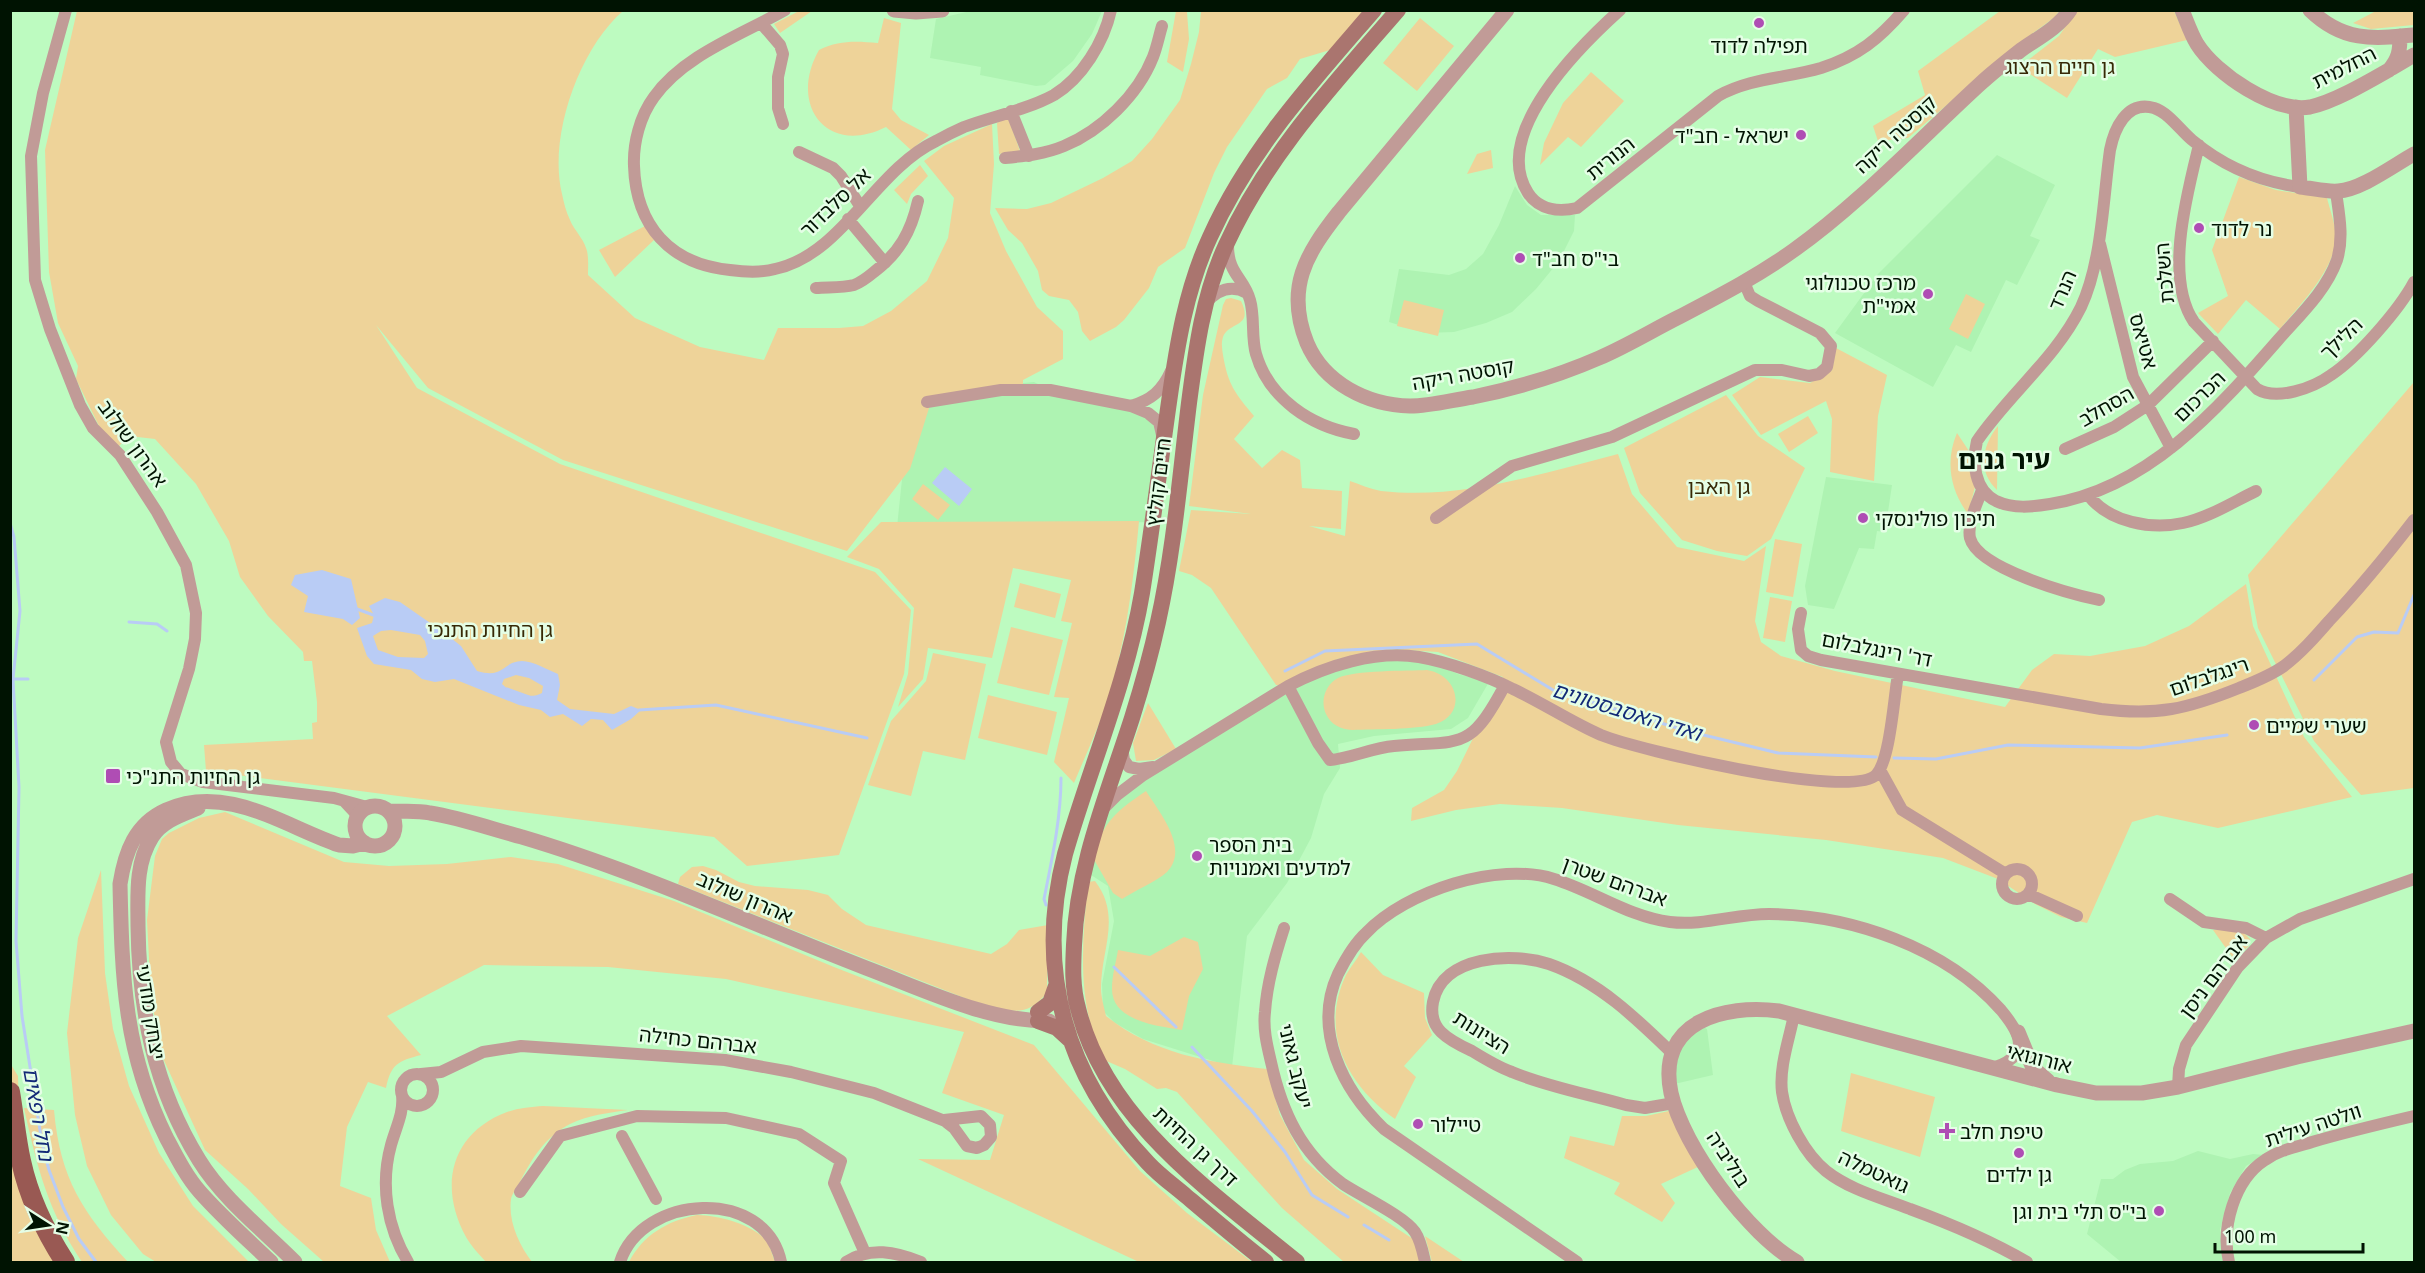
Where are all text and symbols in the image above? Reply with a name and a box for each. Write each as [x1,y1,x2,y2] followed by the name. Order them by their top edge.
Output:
[1752,16,1766,30] marker: תפילה לדוד
[1710,32,1808,59] place label: תפילה לדוד
[2307,39,2381,95] street label: החלמית
[2005,53,2116,80] park label: גן חיים הרצוג
[1848,89,1942,179] street label: קוסטה ריקה
[1675,122,1789,149] place label: ישראל - חב"ד
[1794,128,1808,142] marker: ישראל - חב"ד
[1580,130,1640,186] street label: הנורית
[794,161,876,243] street label: אל סלבדור
[2211,215,2272,242] place label: נר לדוד
[2192,221,2206,235] marker: נר לדוד
[2148,241,2180,305] street label: השלכת
[1532,245,1619,272] place label: בי"ס חב"ד
[1513,251,1527,265] marker: בי"ס חב"ד
[2041,266,2083,314] street label: הנרד
[1805,269,1916,319] place label: מרכז טכנולוגי אמי"ת
[1921,287,1935,301] marker: מרכז טכנולוגי אמי"ת
[2123,310,2165,372] street label: אטיאס
[2314,311,2368,365] street label: הלילך
[1410,352,1516,396] street label: קוסטה ריקה
[2167,364,2231,428] street label: הכרכום
[2073,379,2139,433] street label: הסחלב
[92,394,174,492] street label: אהרון שולוב
[1139,436,1177,528] street label: חיים קוליץ
[1958,441,2050,477] district label: עיר גנים
[1688,473,1751,500] park label: גן האבן
[1875,505,1996,532] place label: תיכון פולינסקי
[1856,511,1870,525] marker: תיכון פולינסקי
[427,616,553,643] park label: גן החיות התנכי
[1819,625,1935,673] street label: דר' רינגלבלום
[2166,650,2252,702] street label: רינגלבלום
[1549,675,1707,747] water label: ואדי האסבסטונים
[2266,712,2367,739] place label: שערי שמיים
[2247,718,2261,732] marker: שערי שמיים
[126,763,261,790] place label: גן החיות התנ"כי
[104,767,122,785] marker: גן החיות התנ"כי
[1209,831,1351,881] place label: בית הספר למדעים ואמנויות
[1190,849,1204,863] marker: בית הספר למדעים ואמנויות
[1559,850,1671,912] street label: אברהם שטרן
[693,865,797,929] street label: אהרון שולוב
[2173,929,2253,1023] street label: אברהם ניסן
[130,963,172,1061] street label: יצחק מודעי
[1448,1004,1516,1060] street label: הציונות
[638,1020,758,1060] street label: אברהם כחילה
[1272,1021,1320,1111] street label: יעקב גאוני
[2003,1037,2075,1079] street label: אורוגואי
[17,1065,61,1165] water label: נחל רפאים
[2261,1097,2365,1153] street label: וולטה עילית
[1148,1100,1244,1192] street label: דרך גן החיות
[1430,1111,1481,1138] place label: טיילור
[1411,1117,1425,1131] marker: טיילור
[1960,1118,2043,1145] place label: טיפת חלב
[1938,1122,1956,1140] marker: טיפת חלב
[1701,1126,1757,1192] street label: בוליביה
[1834,1143,1914,1199] street label: גואטמלה
[2012,1146,2026,1160] marker: גן ילדים
[1986,1161,2052,1188] place label: גן ילדים
[18,1195,78,1255] north arrow
[2012,1198,2147,1225] place label: בי"ס תלי בית וגן
[2152,1204,2166,1218] marker: בי"ס תלי בית וגן
[2215,1216,2364,1254] scale bar
[51,1219,75,1237] text: N
[2224,1224,2276,1248] text: 100 m

